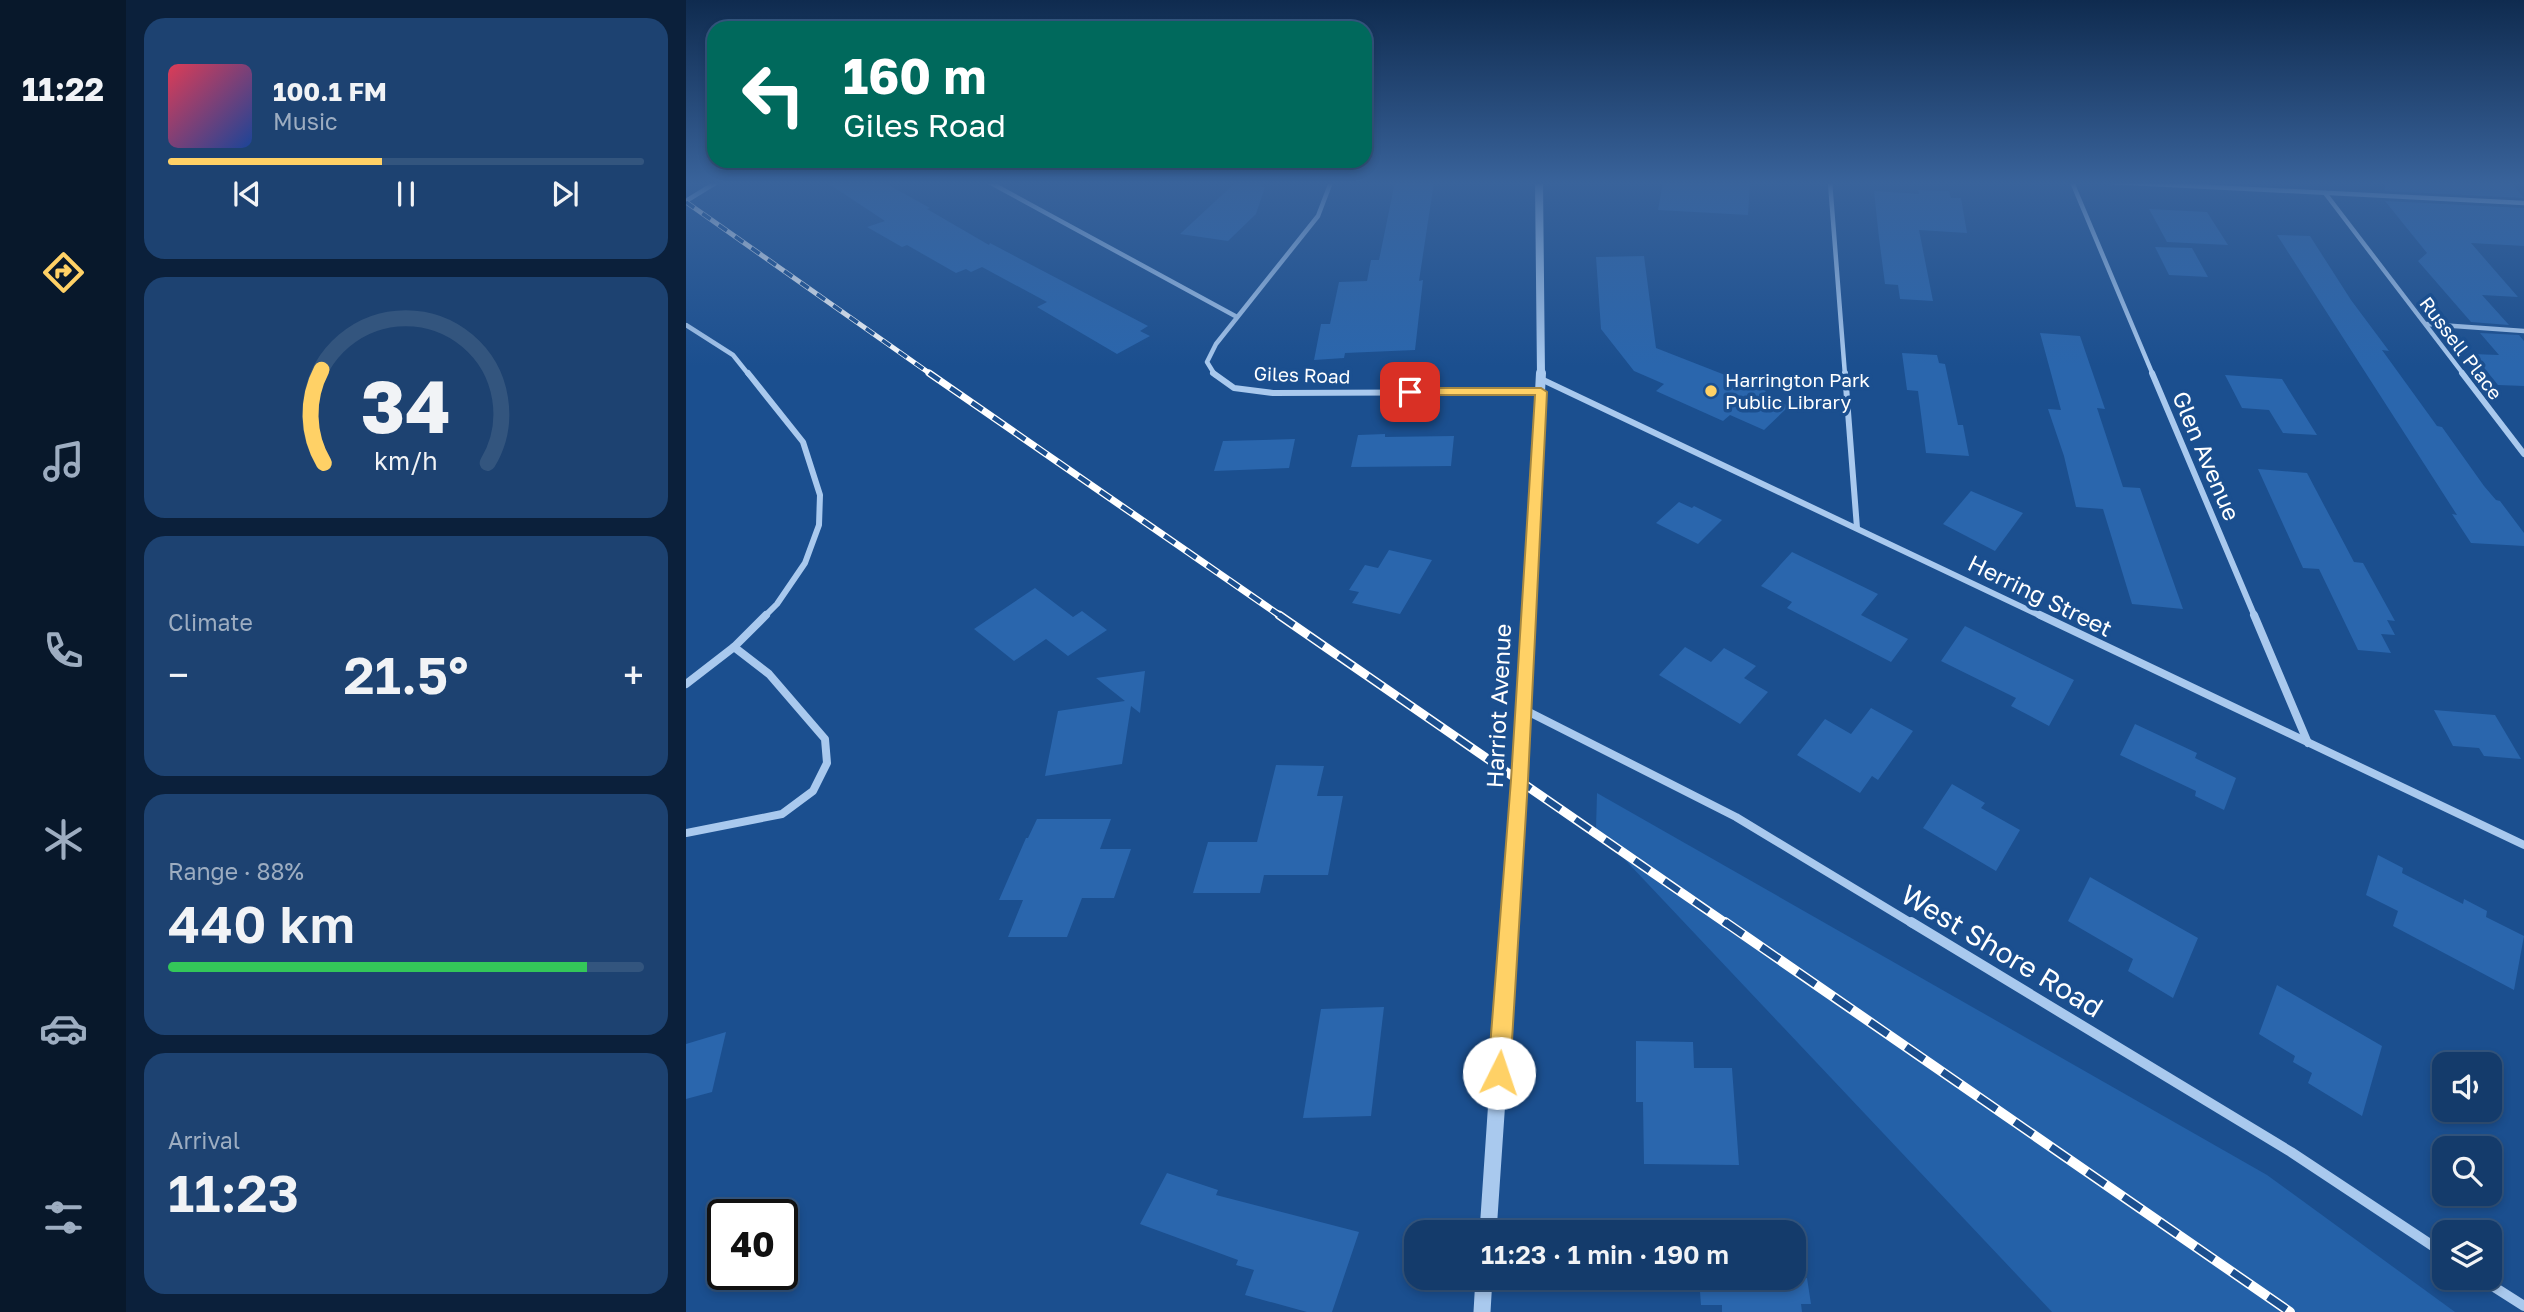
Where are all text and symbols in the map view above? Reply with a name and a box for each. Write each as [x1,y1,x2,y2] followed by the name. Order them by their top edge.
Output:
[843,46,986,105] text: 160 m
[728,49,819,140] icon: left
[22,70,104,108] text: 11:22
[273,76,387,107] text: 100.1 FM
[843,106,1006,144] text: Giles Road
[273,107,338,135] text: Music
[228,175,266,213] icon: previous
[387,175,425,213] icon: pause
[546,175,584,213] icon: next
[39,248,88,297] icon: directions
[2415,292,2508,404] street label: Russell Place
[1253,361,1351,388] street label: Giles Road
[1380,362,1440,422] pin
[361,363,451,450] text: 34
[1725,368,1870,413] place label: Harrington Park Public Library
[1391,373,1429,411] icon: arrive
[1703,383,1719,399] marker: Harrington Park Public Library
[2167,387,2247,524] street label: Glen Avenue
[39,437,88,486] icon: music
[374,445,438,476] text: km/h
[1964,548,2117,642] street label: Herring Street
[168,608,253,636] text: Climate
[1480,623,1516,789] street label: Harriot Avenue
[39,626,88,675] icon: phone
[344,643,468,705] text: 21.5°
[168,652,189,697] text: −
[623,652,644,697] text: +
[39,815,88,864] icon: climate
[168,857,304,885] text: Range · 88%
[1895,877,2109,1024] street label: West Shore Road
[168,892,355,954] text: 440 km
[39,1004,88,1053] icon: car
[1462,1036,1536,1110] position arrow
[2432,1052,2502,1290] map controls
[2432,1052,2502,1122] button: sound
[168,1126,240,1154] text: Arrival
[2432,1136,2502,1206] button: search
[168,1161,299,1223] text: 11:23
[39,1193,88,1242] icon: filters
[707,1199,798,1290] speed limit sign: 40
[2432,1220,2502,1290] button: layers
[1481,1239,1729,1270] text: 11:23 · 1 min · 190 m

